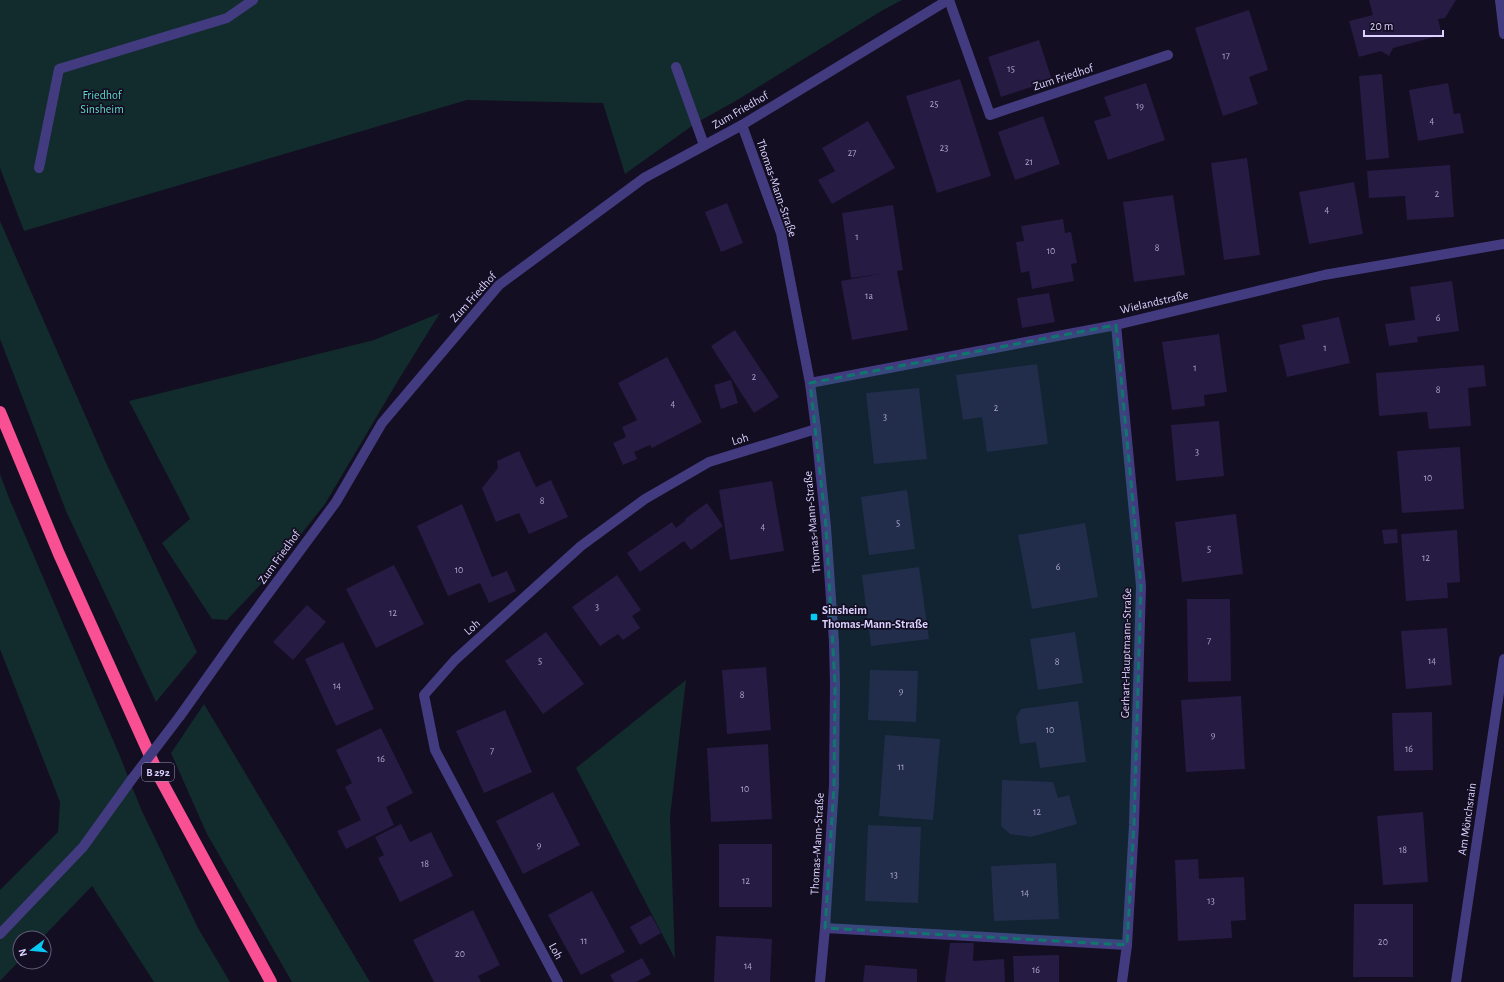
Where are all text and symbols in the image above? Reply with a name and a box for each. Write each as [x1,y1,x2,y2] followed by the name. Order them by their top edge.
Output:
[1364,12,1443,38] scale bar
[1370,20,1393,32] text: 20 m
[1222,51,1230,61] house number: 17
[1031,61,1096,92] street label: Zum Friedhof
[1007,64,1015,74] house number: 15
[710,88,771,131] street label: Zum Friedhof
[80,89,124,115] park label: Friedhof Sinsheim
[930,99,938,109] house number: 25
[1136,101,1144,111] house number: 19
[1430,116,1435,126] house number: 4
[755,138,799,238] street label: Thomas-Mann-Straße
[940,143,948,153] house number: 23
[848,148,856,158] house number: 27
[1025,157,1033,167] house number: 21
[1435,189,1440,199] house number: 2
[1325,205,1330,215] house number: 4
[855,232,859,242] house number: 1
[1155,243,1160,253] house number: 8
[1047,246,1055,256] house number: 10
[448,269,499,324] street label: Zum Friedhof
[1119,288,1189,316] street label: Wielandstraße
[865,291,873,301] house number: 1a
[1436,313,1441,323] house number: 6
[1323,343,1327,353] house number: 1
[1193,363,1197,373] house number: 1
[752,372,757,382] house number: 2
[1436,385,1441,395] house number: 8
[671,399,676,409] house number: 4
[994,403,999,413] house number: 2
[883,412,887,422] house number: 3
[730,431,750,447] street label: Loh
[1195,447,1199,457] house number: 3
[802,470,822,574] street label: Thomas-Mann-Straße
[1424,473,1432,483] house number: 10
[540,496,545,506] house number: 8
[896,518,900,528] house number: 5
[761,522,766,532] house number: 4
[256,527,303,586] street label: Zum Friedhof
[1207,544,1211,554] house number: 5
[1422,553,1430,563] house number: 12
[1056,562,1061,572] house number: 6
[455,565,463,575] house number: 10
[1119,588,1133,718] street label: Gerhart-Hauptmann-Straße
[595,602,599,612] house number: 3
[822,604,928,630] place label: Sinsheim Thomas-Mann-Straße
[389,608,397,618] house number: 12
[809,612,819,622] marker: Sinsheim Thomas-Mann-Straße
[462,617,482,637] street label: Loh
[1207,636,1211,646] house number: 7
[538,656,542,666] house number: 5
[1428,656,1436,666] house number: 14
[1055,657,1060,667] house number: 8
[333,681,341,691] house number: 14
[899,686,904,696] house number: 9
[740,690,745,700] house number: 8
[1046,725,1054,735] house number: 10
[1211,730,1216,740] house number: 9
[1405,744,1413,754] house number: 16
[490,746,494,756] house number: 7
[377,754,385,764] house number: 16
[898,762,904,772] house number: 11
[142,763,174,781] road number: B 292
[1456,782,1478,856] street label: Am Mönchsrain
[741,784,749,794] house number: 10
[808,793,826,895] street label: Thomas-Mann-Straße
[1033,807,1041,817] house number: 12
[537,840,542,850] house number: 9
[1399,845,1407,855] house number: 18
[421,859,429,869] house number: 18
[890,870,898,880] house number: 13
[742,876,750,886] house number: 12
[1021,888,1029,898] house number: 14
[1207,896,1215,906] house number: 13
[12,930,52,970] north arrow
[581,936,587,946] house number: 11
[1378,937,1388,947] house number: 20
[547,941,565,961] street label: Loh
[17,947,29,958] text: N
[455,949,465,959] house number: 20
[744,961,752,971] house number: 14
[1032,965,1040,975] house number: 16

